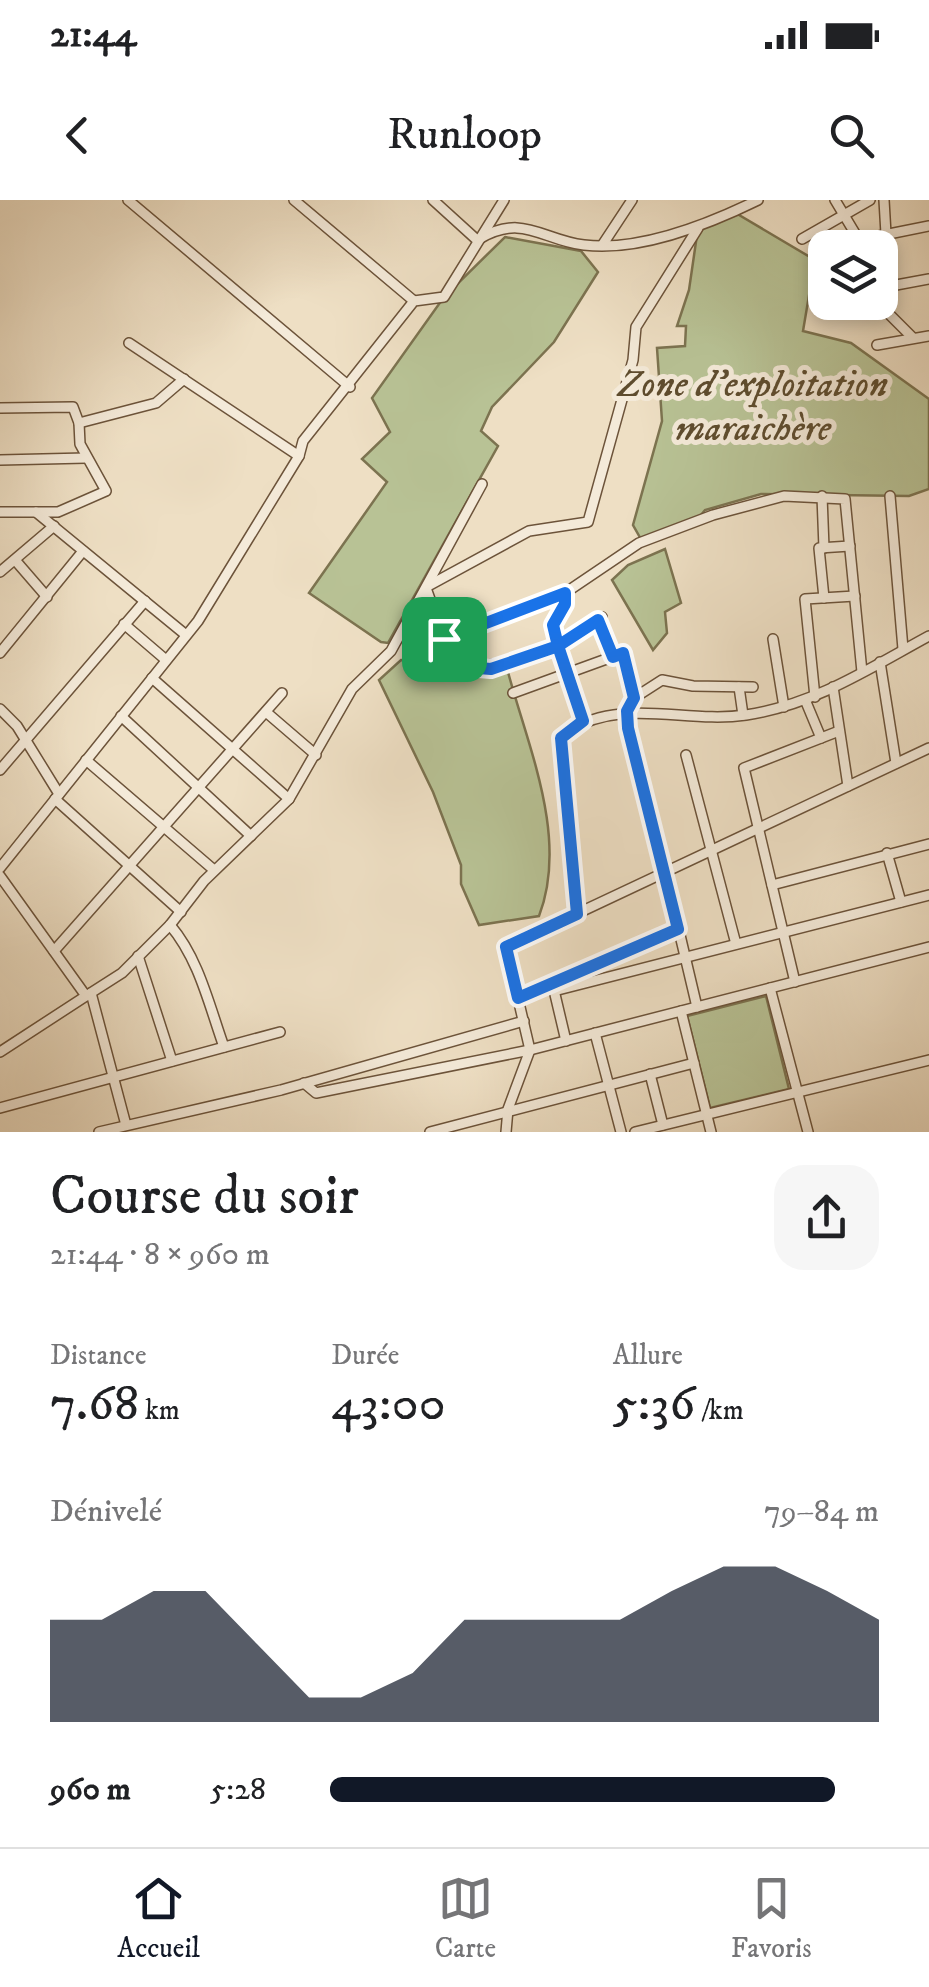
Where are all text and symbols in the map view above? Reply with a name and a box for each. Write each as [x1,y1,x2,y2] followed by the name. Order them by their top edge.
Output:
[50,11,136,59] text: 21:44
[387,107,542,163] text: Runloop
[50,108,105,163] icon: back
[824,108,879,163] icon: search
[808,230,898,320] map controls
[808,230,898,320] button: layers
[616,361,888,453] park label: Zone d'exploitation maraichère
[402,597,487,682] pin
[417,612,472,667] icon: arrive
[50,1163,359,1232] text: Course du soir
[774,1165,879,1270] button: share
[50,1235,270,1275] text: 21:44 · 8 × 960 m
[50,1338,146,1373] text: Distance
[331,1338,399,1373] text: Durée
[613,1338,683,1373] text: Allure
[50,1373,139,1436] text: 7.68
[331,1373,446,1436] text: 43:00
[613,1373,695,1436] text: 5:36
[139,1393,180,1428] text: km
[695,1393,744,1428] text: /km
[50,1492,162,1532] text: Dénivelé
[764,1492,879,1532] text: 79–84 m
[50,1770,131,1810] text: 960 m
[210,1770,266,1810] text: 5:28
[117,1871,200,1966] tab: Accueil
[435,1871,496,1966] tab: Carte
[731,1871,812,1966] tab: Favoris

